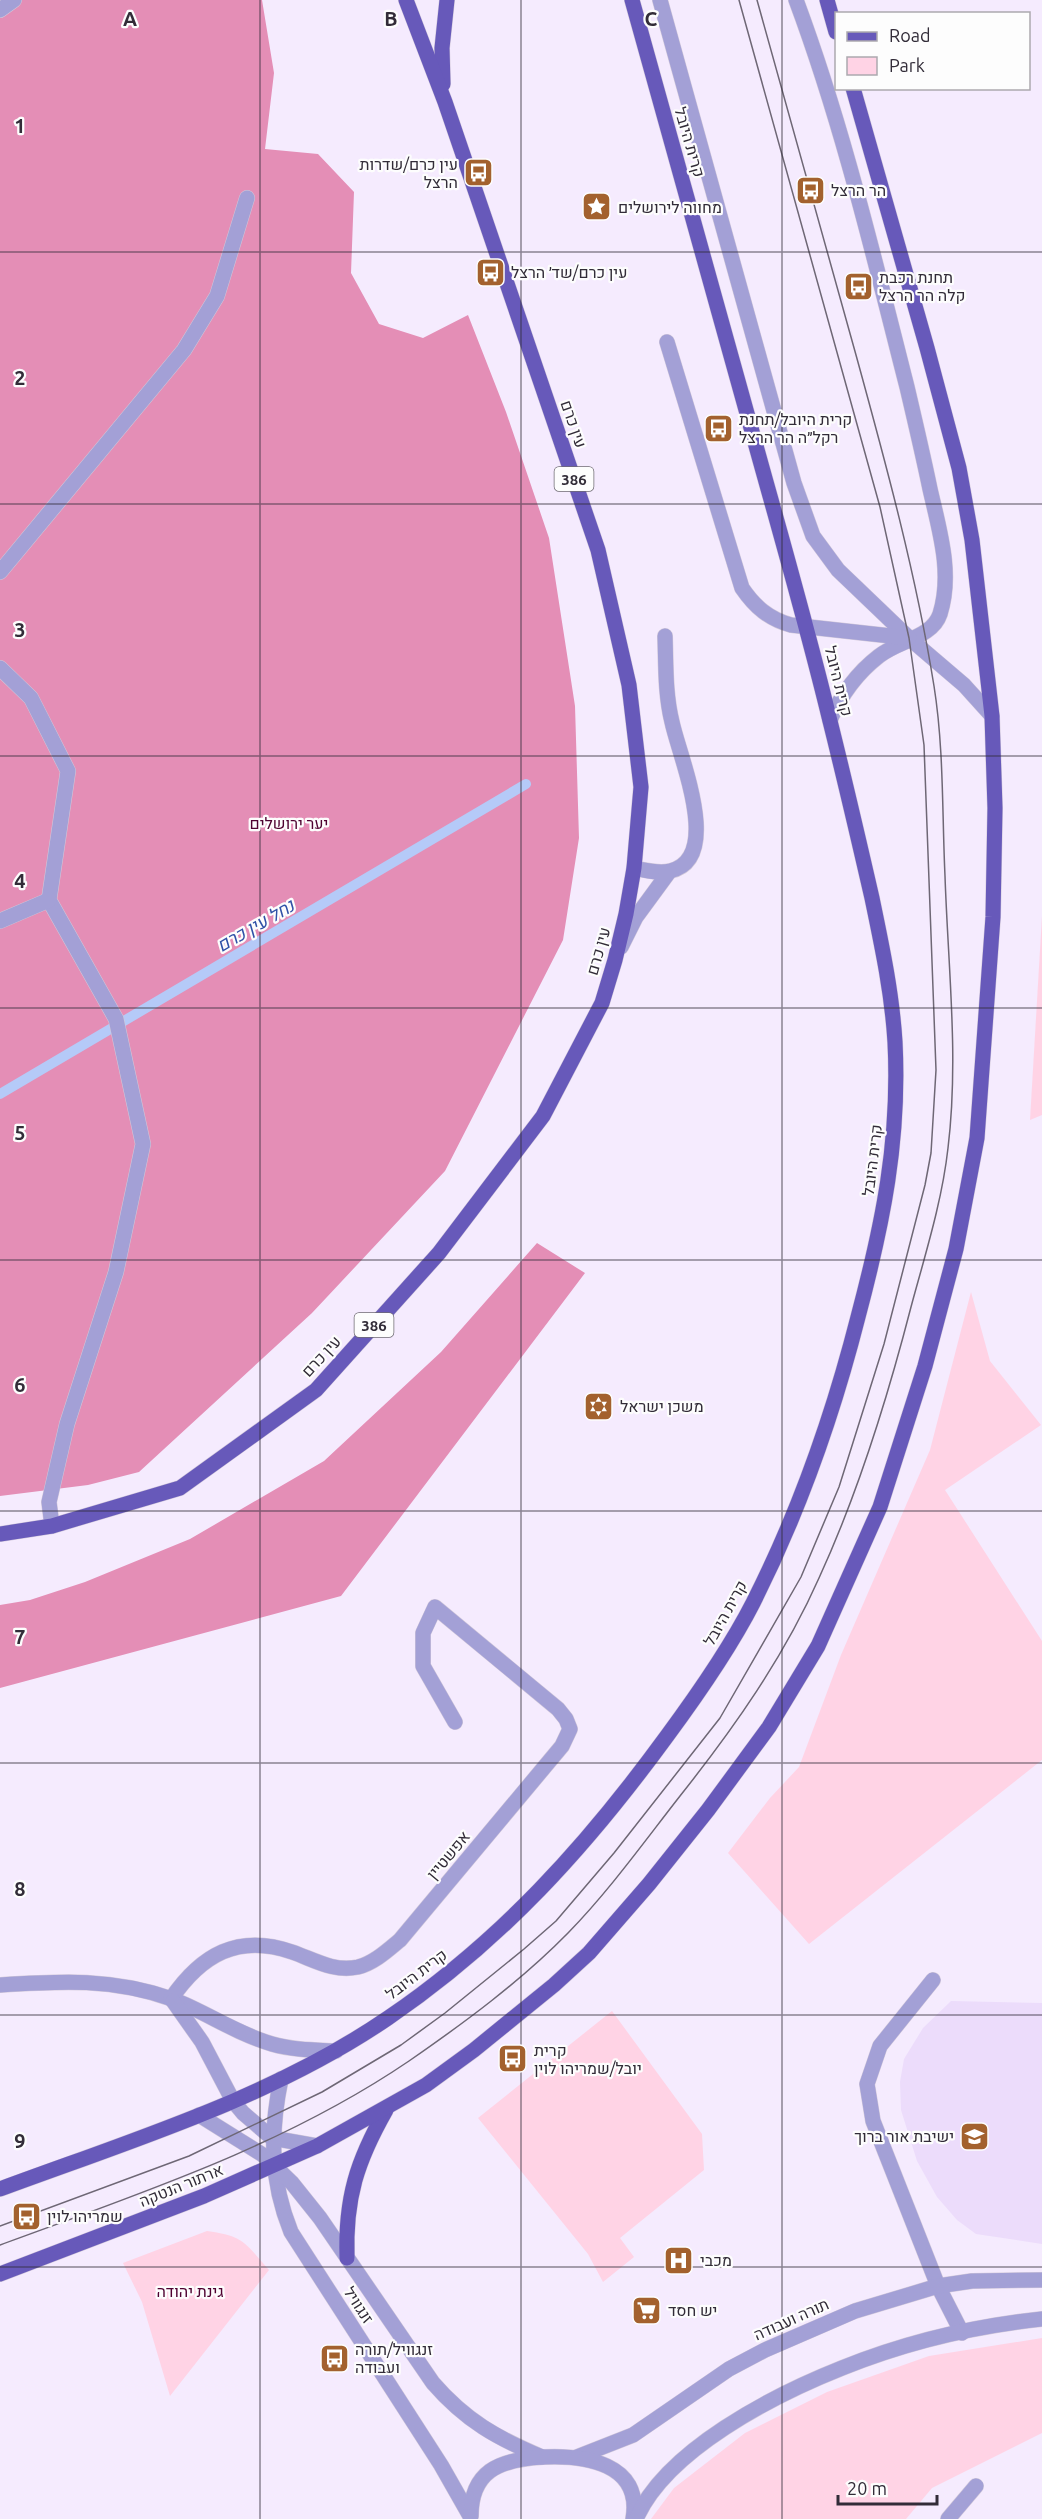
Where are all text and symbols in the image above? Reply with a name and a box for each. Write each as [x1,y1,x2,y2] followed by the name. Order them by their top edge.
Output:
[123,7,137,30] text: A
[384,7,398,30] text: B
[645,7,658,30] text: C
[835,12,1030,90] legend
[889,25,931,45] text: Road
[889,55,925,75] text: Park
[671,105,709,179] street label: קרית היובל
[14,114,26,137] text: 1
[360,155,458,191] place label: עין כרם/שדרות הרצל
[463,157,495,189] bus stop icon: עין כרם/שדרות הרצל
[794,174,826,206] bus stop icon: הר הרצל
[831,181,886,199] place label: הר הרצל
[581,191,613,223] place icon: מחווה לירושלים
[618,198,722,216] place label: מחווה לירושלים
[474,256,506,288] bus stop icon: עין כרם/שד׳ הרצל
[511,263,627,281] place label: עין כרם/שד׳ הרצל
[879,268,965,304] place label: תחנת רכבת קלה הר הרצל
[842,270,874,302] bus stop icon: תחנת רכבת קלה הר הרצל
[14,366,26,389] text: 2
[558,398,590,450] street label: עין כרם
[739,410,852,446] place label: קרית היובל/תחנת רקל״ה הר הרצל
[702,412,734,444] bus stop icon: קרית היובל/תחנת רקל״ה הר הרצל
[554,467,594,491] road number: 386
[14,618,26,641] text: 3
[822,644,856,718] street label: קרית היובל
[250,814,328,832] park label: יער ירושלים
[14,869,26,892] text: 4
[213,894,299,956] water label: נחל עין כרם
[583,925,613,977] street label: עין כרם
[14,1121,26,1144] text: 5
[859,1123,885,1197] street label: קרית היובל
[354,1313,394,1337] road number: 386
[298,1332,344,1380] street label: עין כרם
[14,1373,26,1396] text: 6
[583,1390,615,1422] synagogue icon: משכן ישראל
[620,1397,704,1415] place label: משכן ישראל
[700,1577,750,1649] street label: קרית היובל
[14,1625,26,1648] text: 7
[423,1827,473,1883] street label: אפשטיין
[14,1877,26,1900] text: 8
[382,1945,450,2003] street label: קרית היובל
[534,2041,642,2077] place label: קרית יובל/שמריהו לוין
[497,2043,529,2075] bus stop icon: קרית יובל/שמריהו לוין
[959,2120,991,2152] school or university icon: ישיבת אור ברוך
[854,2127,954,2145] place label: ישיבת אור ברוך
[14,2129,26,2152] text: 9
[136,2160,226,2210] street label: ארתור הנטקה
[10,2200,42,2232] bus stop icon: שמריהו לוין
[47,2207,123,2225] place label: שמריהו לוין
[663,2244,695,2276] hospital icon: מכבי
[700,2251,732,2269] place label: מכבי
[156,2282,224,2300] park label: גינת יהודה
[341,2283,378,2327] street label: זנגוויל
[631,2294,663,2326] supermarket icon: יש חסד
[751,2294,831,2344] street label: תורה ועבודה
[668,2301,717,2319] place label: יש חסד
[355,2340,433,2376] place label: זנגוויל/תורה ועבודה
[318,2342,350,2374] bus stop icon: זנגוויל/תורה ועבודה
[838,2468,937,2506] scale bar
[847,2478,887,2498] text: 20 m

